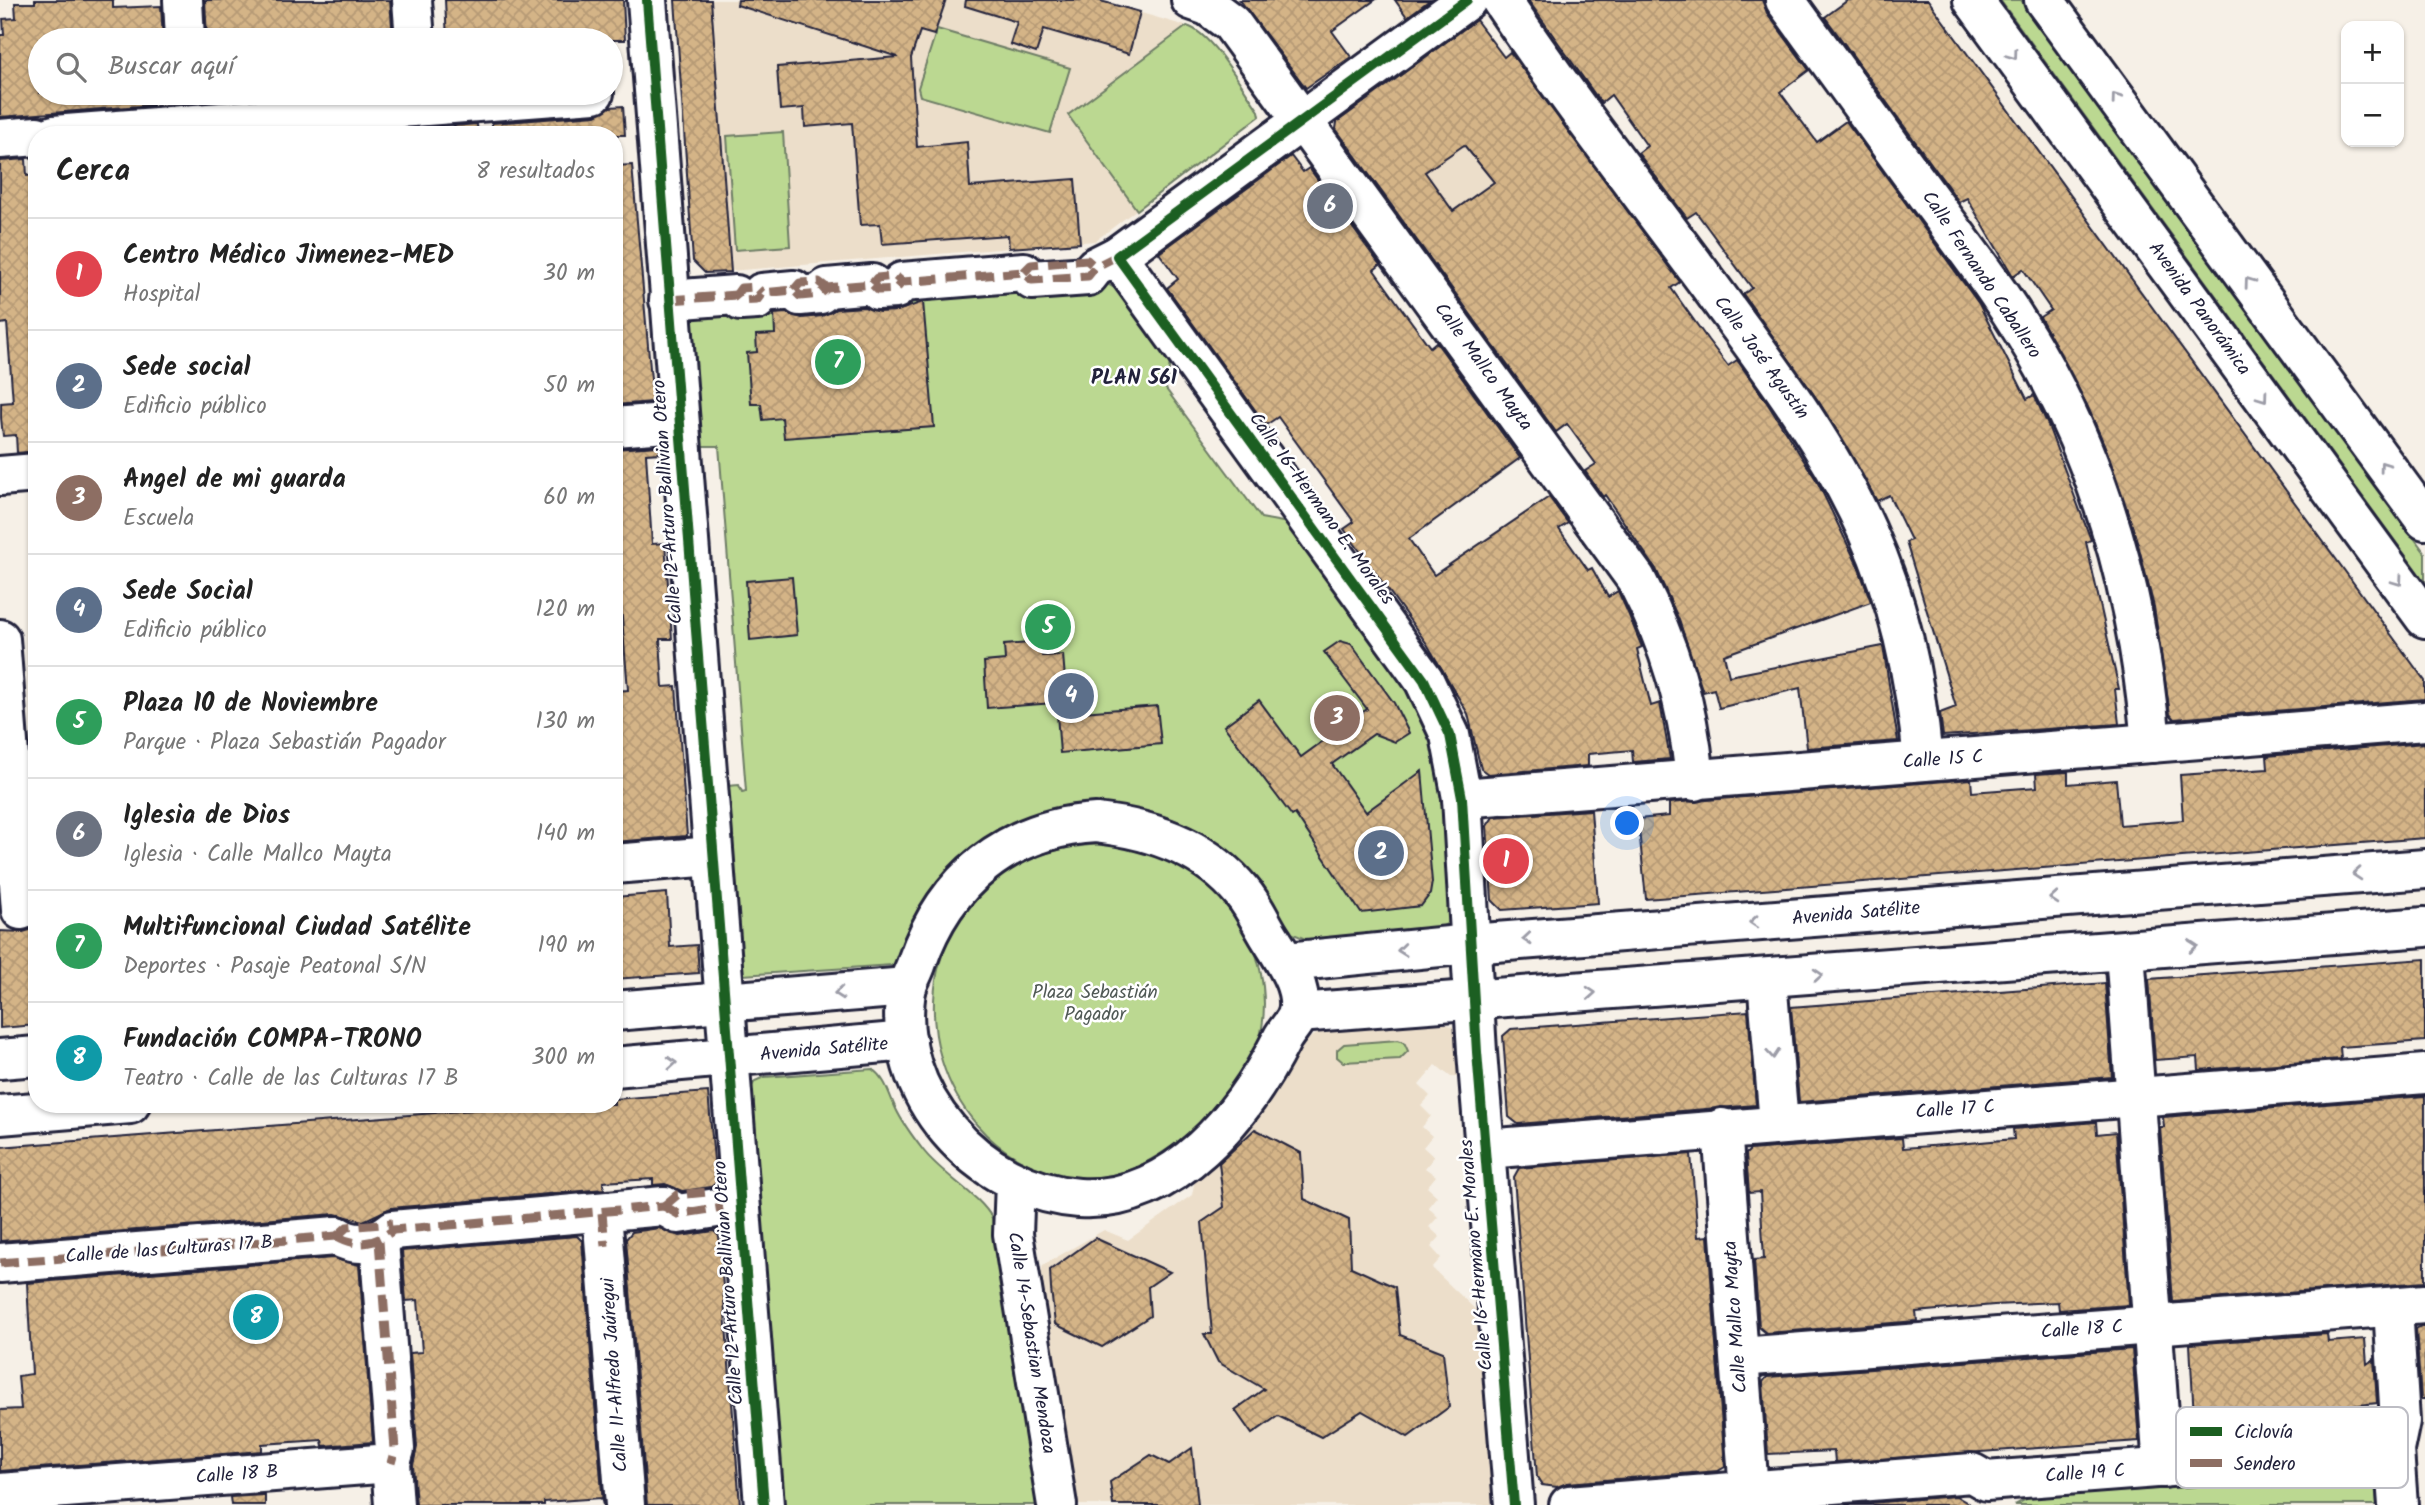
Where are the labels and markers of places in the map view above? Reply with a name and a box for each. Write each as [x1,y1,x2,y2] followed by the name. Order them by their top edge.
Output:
[1307,180,1353,232] pin: 6
[815,336,861,388] pin: 7
[1025,601,1071,653] pin: 5
[1048,670,1094,722] pin: 4
[1314,692,1360,744] pin: 3
[1358,827,1404,879] pin: 2
[1483,835,1529,887] pin: 1
[233,1291,279,1343] pin: 8

